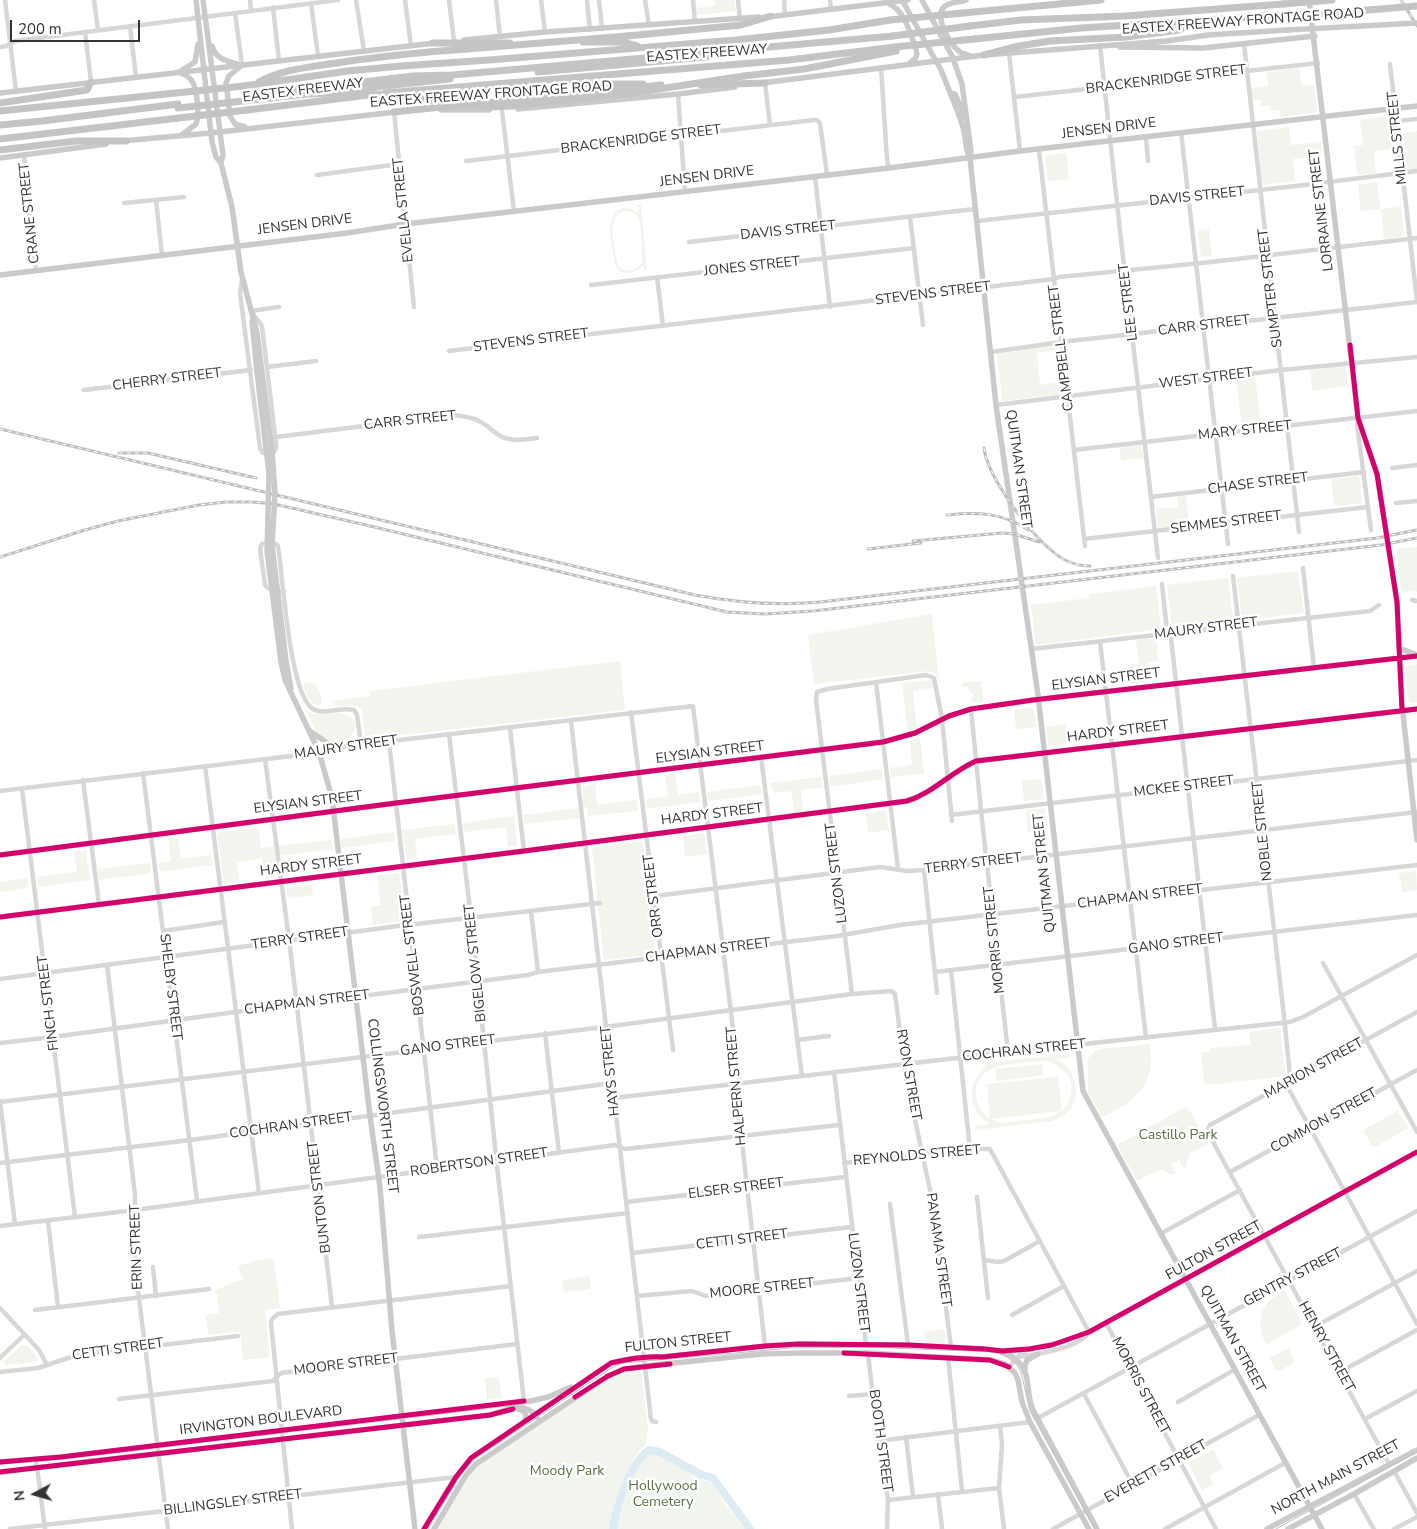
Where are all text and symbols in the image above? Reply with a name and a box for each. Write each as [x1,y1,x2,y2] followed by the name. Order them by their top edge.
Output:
[1121,5,1365,39] street label: EASTEX FREEWAY FRONTAGE ROAD
[12,10,142,42] scale bar
[18,19,62,39] text: 200 m
[646,41,768,67] street label: EASTEX FREEWAY
[1085,62,1247,98] street label: BRACKENRIDGE STREET
[242,75,364,107] street label: EASTEX FREEWAY
[369,78,613,112] street label: EASTEX FREEWAY FRONTAGE ROAD
[1385,91,1411,185] street label: MILLS STREET
[1061,115,1157,143] street label: JENSEN DRIVE
[560,122,722,158] street label: BRACKENRIDGE STREET
[1306,148,1338,272] street label: LORRAINE STREET
[390,157,418,263] street label: EVELLA STREET
[16,162,44,264] street label: CRANE STREET
[659,163,755,191] street label: JENSEN DRIVE
[1148,184,1246,210] street label: DAVIS STREET
[257,211,353,239] street label: JENSEN DRIVE
[739,218,837,244] street label: DAVIS STREET
[1255,228,1287,348] street label: SUMPTER STREET
[703,254,801,280] street label: JONES STREET
[1116,262,1142,342] street label: LEE STREET
[874,279,992,309] street label: STEVENS STREET
[1046,284,1078,412] street label: CAMPBELL STREET
[1157,312,1251,340] street label: CARR STREET
[472,326,590,356] street label: STEVENS STREET
[112,365,222,395] street label: CHERRY STREET
[1158,365,1254,393] street label: WEST STREET
[363,408,457,434] street label: CARR STREET
[1001,408,1035,530] street label: QUITMAN STREET
[1197,418,1293,444] street label: MARY STREET
[1207,469,1309,499] street label: CHASE STREET
[1170,508,1282,538] street label: SEMMES STREET
[1153,614,1259,644] street label: MAURY STREET
[1051,665,1161,695] street label: ELYSIAN STREET
[1066,717,1170,747] street label: HARDY STREET
[293,732,399,764] street label: MAURY STREET
[655,738,765,768] street label: ELYSIAN STREET
[1133,773,1235,801] street label: MCKEE STREET
[1249,780,1277,882] street label: NOBLE STREET
[253,788,363,818] street label: ELYSIAN STREET
[660,800,764,830] street label: HARDY STREET
[1030,813,1060,933] street label: QUITMAN STREET
[823,822,851,924] street label: LUZON STREET
[923,850,1023,878] street label: TERRY STREET
[259,851,363,881] street label: HARDY STREET
[641,853,667,939] street label: ORR STREET
[1076,881,1204,913] street label: CHAPMAN STREET
[981,885,1009,995] street label: MORRIS STREET
[397,894,429,1016] street label: BOSWELL STREET
[461,903,491,1023] street label: BIGELOW STREET
[250,924,350,954] street label: TERRY STREET
[1127,930,1225,958] street label: GANO STREET
[155,933,185,1041] street label: SHELBY STREET
[644,935,772,967] street label: CHAPMAN STREET
[35,954,63,1052] street label: FINCH STREET
[243,987,371,1019] street label: CHAPMAN STREET
[363,1018,401,1194] street label: COLLINGSWORTH STREET
[598,1025,624,1117] street label: HAYS STREET
[723,1026,751,1146] street label: HALPERN STREET
[892,1028,924,1122] street label: RYON STREET
[399,1032,497,1060] street label: GANO STREET
[1262,1035,1366,1103] street label: MARION STREET
[961,1036,1087,1066] street label: COCHRAN STREET
[1268,1085,1380,1157] street label: COMMON STREET
[228,1109,354,1143] street label: COCHRAN STREET
[1139,1128,1217,1144] park label: Castillo Park
[305,1140,335,1254] street label: BUNTON STREET
[852,1142,982,1170] street label: REYNOLDS STREET
[409,1145,549,1181] street label: ROBERTSON STREET
[687,1175,785,1203] street label: ELSER STREET
[922,1192,954,1308] street label: PANAMA STREET
[127,1204,147,1290] street label: ERIN STREET
[1163,1218,1265,1284] street label: FULTON STREET
[695,1226,789,1254] street label: CETTI STREET
[844,1232,872,1334] street label: LUZON STREET
[1241,1245,1345,1311] street label: GENTRY STREET
[709,1275,815,1303] street label: MOORE STREET
[1196,1283,1268,1395] street label: QUITMAN STREET
[1294,1299,1358,1395] street label: HENRY STREET
[624,1329,732,1357] street label: FULTON STREET
[1107,1334,1173,1438] street label: MORRIS STREET
[71,1335,165,1365] street label: CETTI STREET
[293,1350,399,1380] street label: MOORE STREET
[864,1388,896,1494] street label: BOOTH STREET
[179,1403,343,1439] street label: IRVINGTON BOULEVARD
[1102,1437,1210,1507] street label: EVERETT STREET
[1269,1437,1403,1519] street label: NORTH MAIN STREET
[530,1464,604,1480] park label: Moody Park
[10,1469,60,1519] north arrow
[628,1479,698,1511] park label: Hollywood Cemetery
[163,1486,303,1520] street label: BILLINGSLEY STREET
[10,1489,30,1502] text: N

